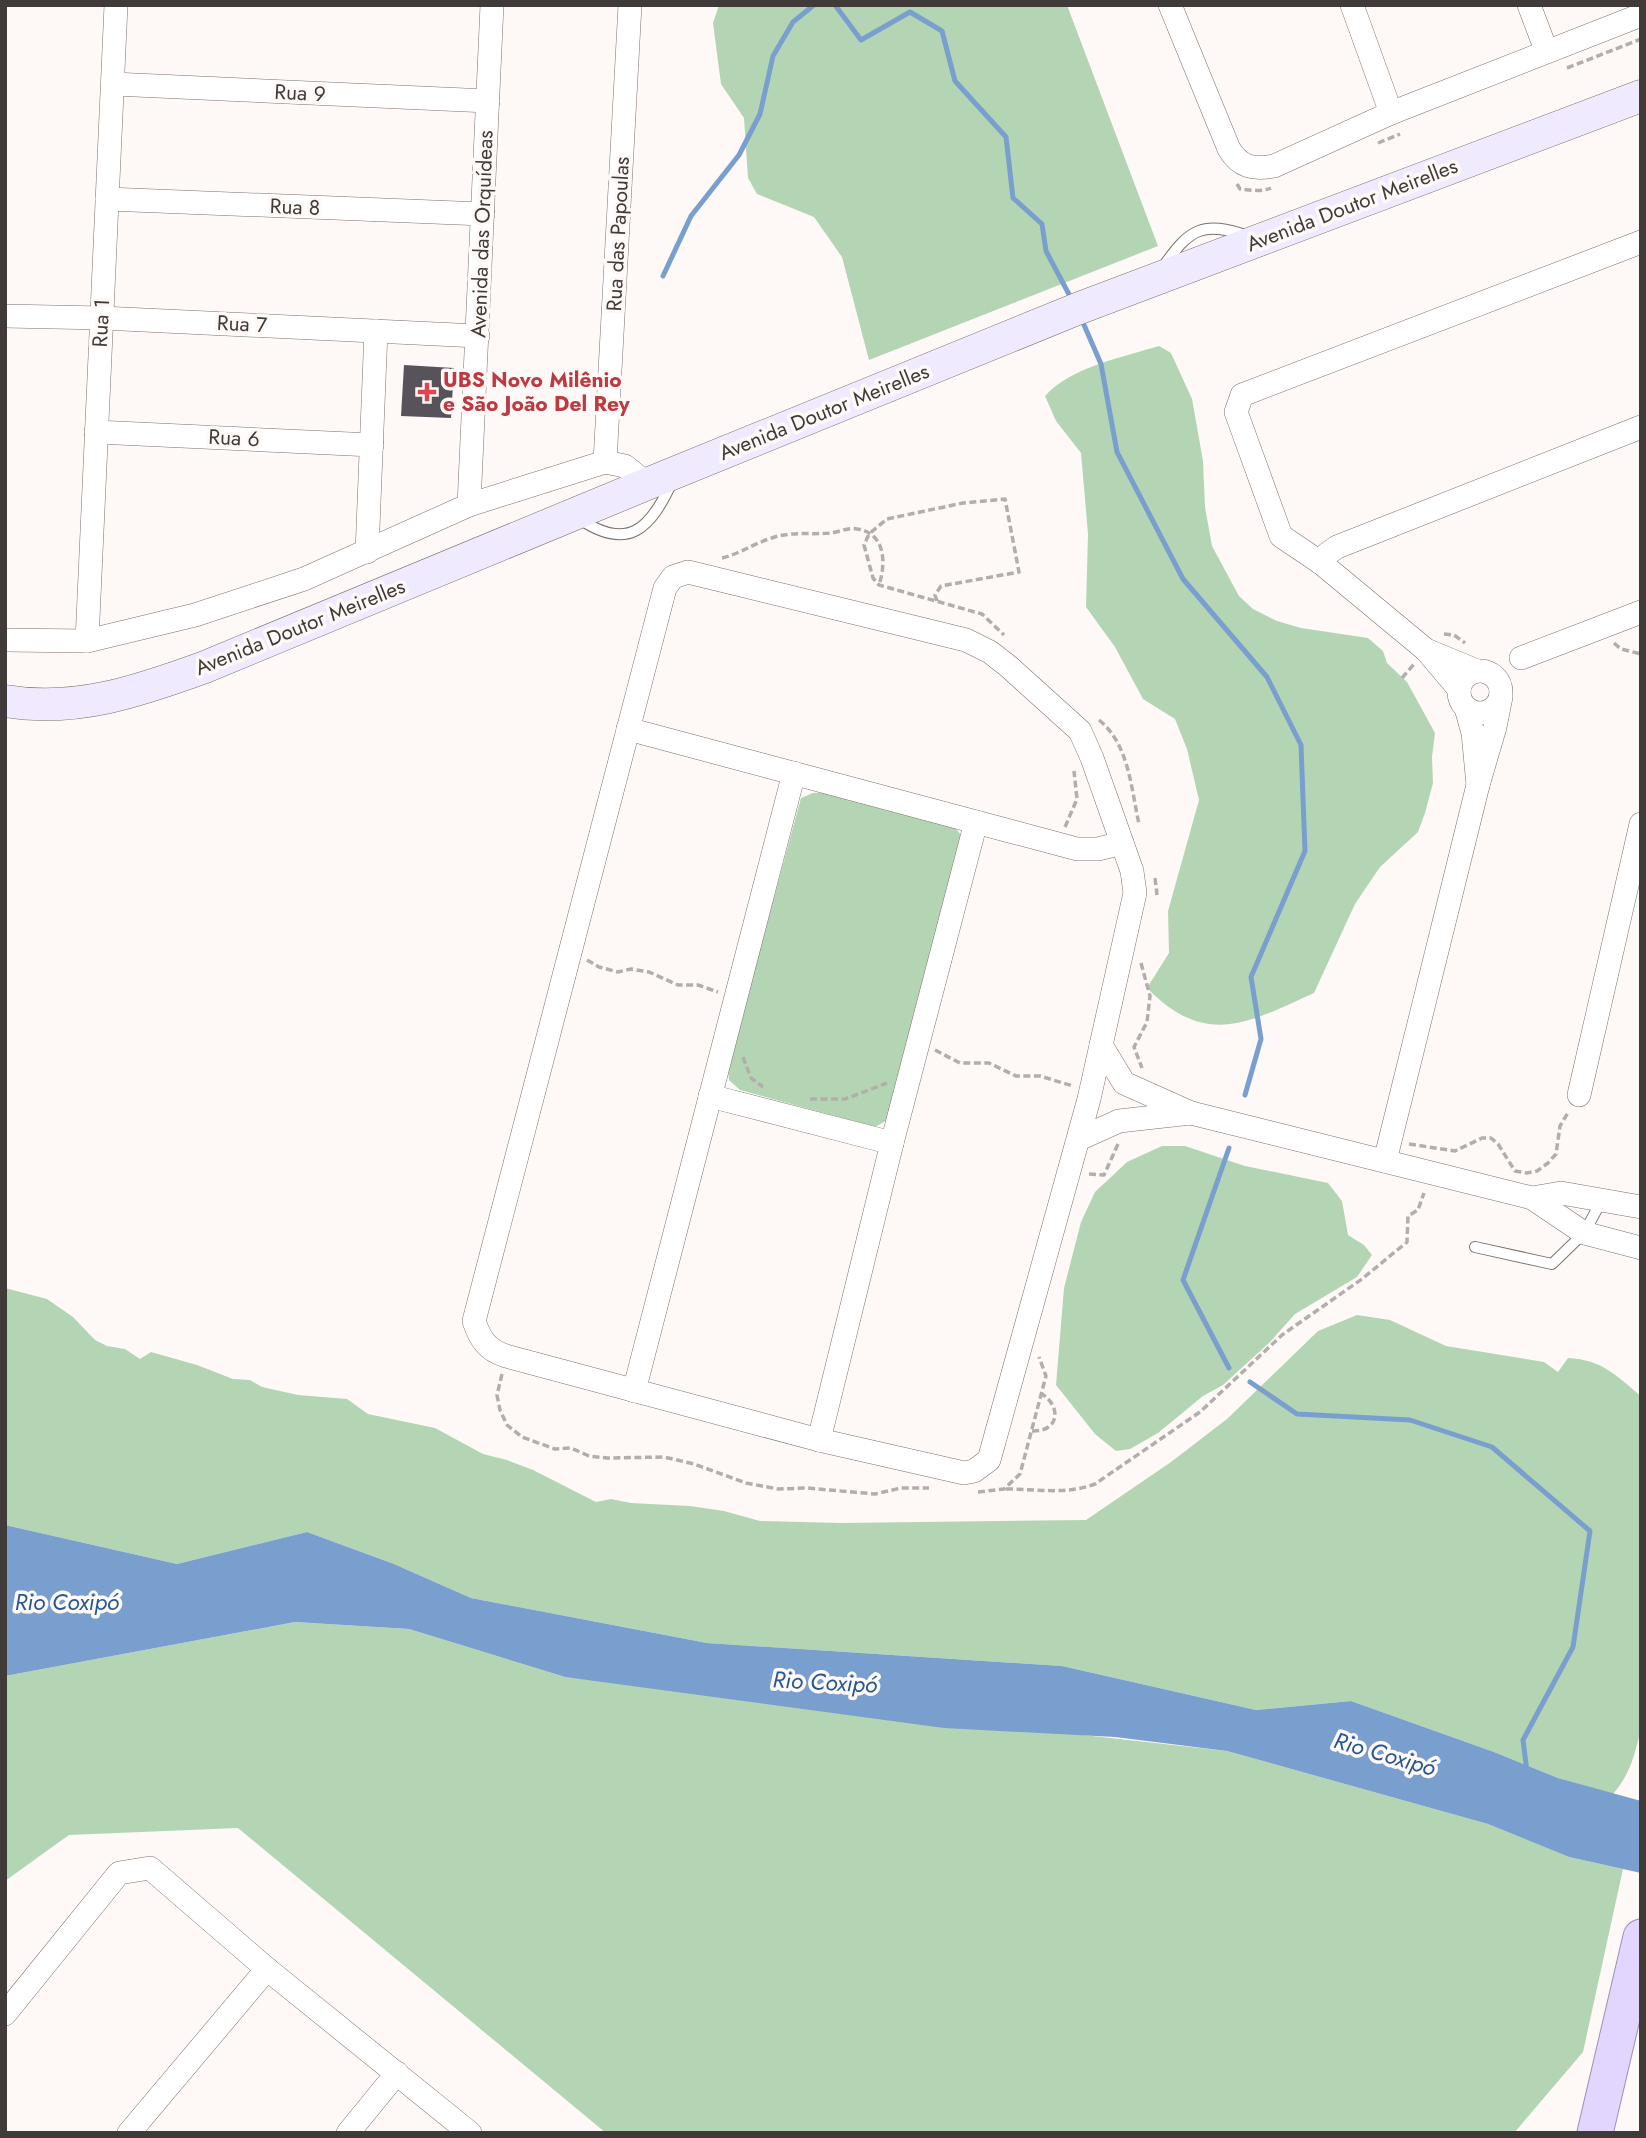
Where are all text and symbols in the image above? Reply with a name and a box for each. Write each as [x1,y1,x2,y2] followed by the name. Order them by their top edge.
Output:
[274,77,326,109] street label: Rua 9
[463,130,501,338] street label: Avenida das Orquídeas
[1242,151,1462,259] street label: Avenida Doutor Meirelles
[599,156,637,312] street label: Rua das Papoulas
[269,191,321,223] street label: Rua 8
[85,298,117,348] street label: Rua 1
[216,308,268,340] street label: Rua 7
[714,356,934,468] street label: Avenida Doutor Meirelles
[443,365,631,419] place label: UBS Novo Milênio e São João Del Rey
[417,382,437,402] marker: UBS Novo Milênio e São João Del Rey
[208,422,260,454] street label: Rua 6
[190,571,410,683] street label: Avenida Doutor Meirelles
[15,1585,119,1619] water label: Rio Coxipó
[772,1662,878,1702] water label: Rio Coxipó
[1330,1723,1440,1785] water label: Rio Coxipó

